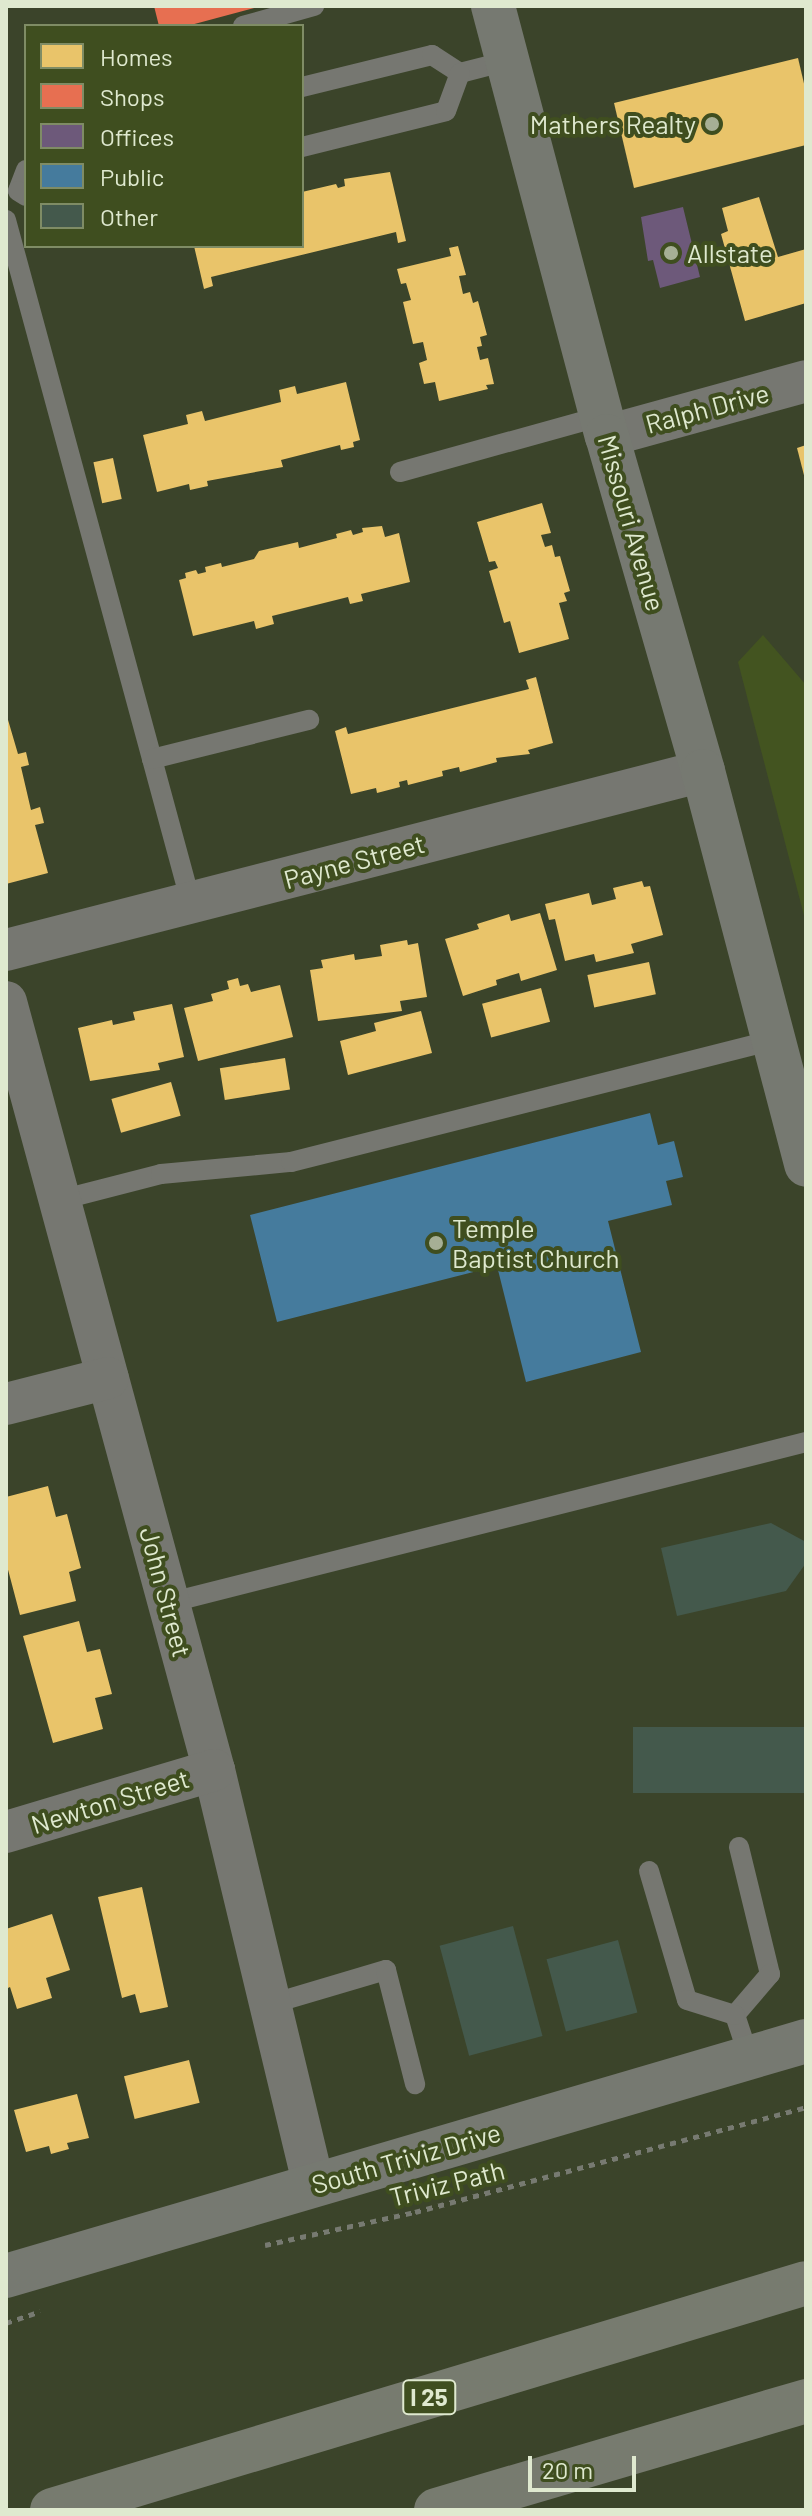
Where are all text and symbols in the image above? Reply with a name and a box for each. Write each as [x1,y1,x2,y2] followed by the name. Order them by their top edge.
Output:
[24,24,304,248] legend
[100,42,173,71] text: Homes
[100,82,165,111] text: Shops
[530,108,696,140] place label: Mathers Realty
[703,115,721,133] marker: Mathers Realty
[100,122,174,151] text: Offices
[100,162,164,191] text: Public
[100,202,158,231] text: Other
[687,237,773,269] place label: Allstate
[662,244,680,262] marker: Allstate
[642,377,772,439] street label: Ralph Drive
[592,431,672,615] street label: Missouri Avenue
[280,827,428,895] street label: Payne Street
[452,1212,620,1274] place label: Temple Baptist Church
[427,1234,445,1252] marker: Temple Baptist Church
[134,1524,198,1660] street label: John Street
[27,1762,193,1840] street label: Newton Street
[308,2116,504,2200] street label: South Triviz Drive
[386,2154,508,2212] street label: Triviz Path
[401,2377,457,2417] road number: I 25
[532,2440,640,2490] scale bar
[542,2455,593,2484] text: 20 m

